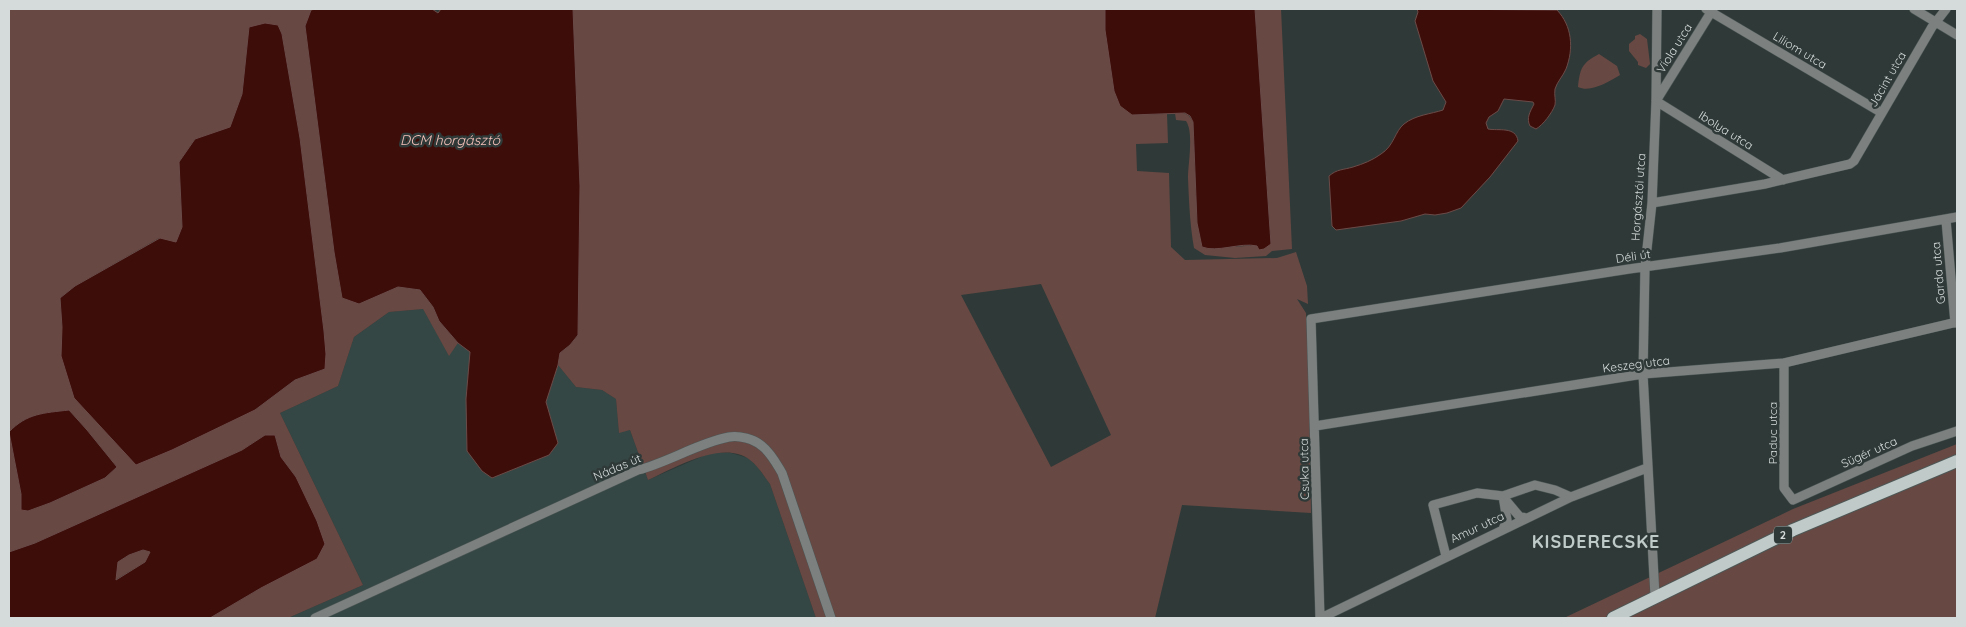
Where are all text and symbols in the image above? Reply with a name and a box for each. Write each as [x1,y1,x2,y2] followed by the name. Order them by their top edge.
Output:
[1653,21,1695,75] street label: Viola utca
[1770,28,1830,72] street label: Liliom utca
[1865,49,1909,109] street label: Jácint utca
[1696,107,1756,153] street label: Ibolya utca
[400,131,500,149] water label: DCM horgásztó
[1627,153,1649,241] street label: Horgásztói utca
[1928,241,1948,305] street label: Garda utca
[1615,246,1651,266] street label: Déli út
[1601,352,1671,376] street label: Keszeg utca
[1765,402,1780,464] street label: Paduc utca
[1839,433,1899,471] street label: Sügér utca
[1296,438,1312,500] street label: Csuka utca
[591,450,643,484] street label: Nádas út
[1448,508,1506,546] street label: Amur utca
[1774,526,1792,544] road number: 2
[1532,530,1660,553] district label: KISDERECSKE

